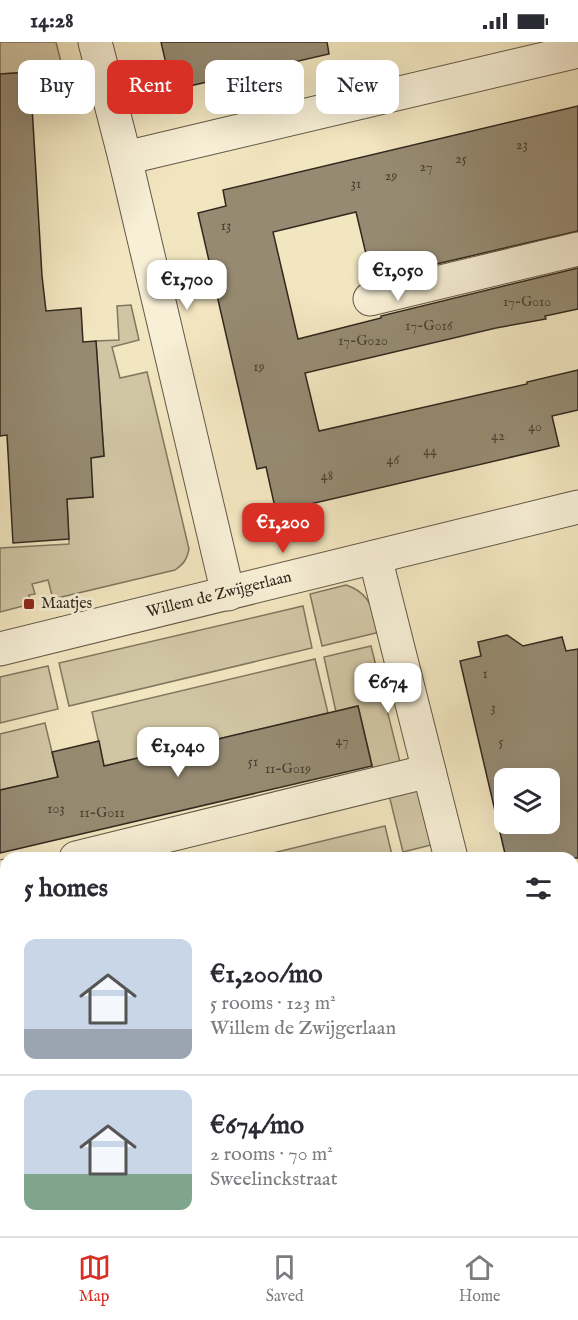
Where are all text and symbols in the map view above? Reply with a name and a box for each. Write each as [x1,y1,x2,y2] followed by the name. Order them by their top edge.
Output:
[30,7,74,35] text: 14:28
[18,60,95,114] chip: Buy
[107,60,193,114] chip: Rent
[205,60,304,114] chip: Filters
[316,60,399,114] chip: New
[516,136,528,154] house number: 23
[455,150,467,168] house number: 25
[420,158,432,176] house number: 27
[385,167,397,185] house number: 29
[351,175,361,193] house number: 31
[221,217,231,235] house number: 13
[349,251,447,302] pin: €1,050
[372,258,424,283] text: €1,050
[138,260,236,311] pin: €1,700
[161,267,213,292] text: €1,700
[503,293,551,311] house number: 17-G010
[405,317,454,335] house number: 17-G016
[338,332,388,350] house number: 17-G020
[253,358,265,376] house number: 19
[528,418,542,436] house number: 40
[491,427,505,445] house number: 42
[423,442,437,460] house number: 44
[387,451,400,469] house number: 46
[321,467,333,485] house number: 48
[234,503,332,554] pin: €1,200
[256,510,310,535] text: €1,200
[144,567,294,623] street label: Willem de Zwijgerlaan
[41,594,93,614] place label: Maatjes
[22,597,36,611] marker: Maatjes
[352,663,424,714] pin: €674
[482,665,488,683] house number: 1
[368,670,408,695] text: €674
[490,699,496,717] house number: 3
[129,727,227,778] pin: €1,040
[336,732,348,750] house number: 47
[498,733,504,751] house number: 5
[151,734,205,759] text: €1,040
[248,753,258,771] house number: 51
[265,760,311,778] house number: 11-G019
[494,768,560,834] map controls
[494,768,560,834] button: layers
[47,800,65,818] house number: 103
[79,804,125,822] house number: 11-G011
[24,872,108,905] text: 5 homes
[522,872,555,905] icon: filters
[210,958,322,991] text: €1,200/mo
[72,963,144,1035] icon: home
[210,991,336,1016] text: 5 rooms · 123 m²
[210,1016,396,1041] text: Willem de Zwijgerlaan
[210,1109,304,1142] text: €674/mo
[72,1114,144,1186] icon: home
[210,1142,333,1167] text: 2 rooms · 70 m²
[210,1167,338,1192] text: Sweelinckstraat
[78,1251,111,1307] tab: Map
[266,1251,304,1307] tab: Saved
[459,1251,500,1307] tab: Home

